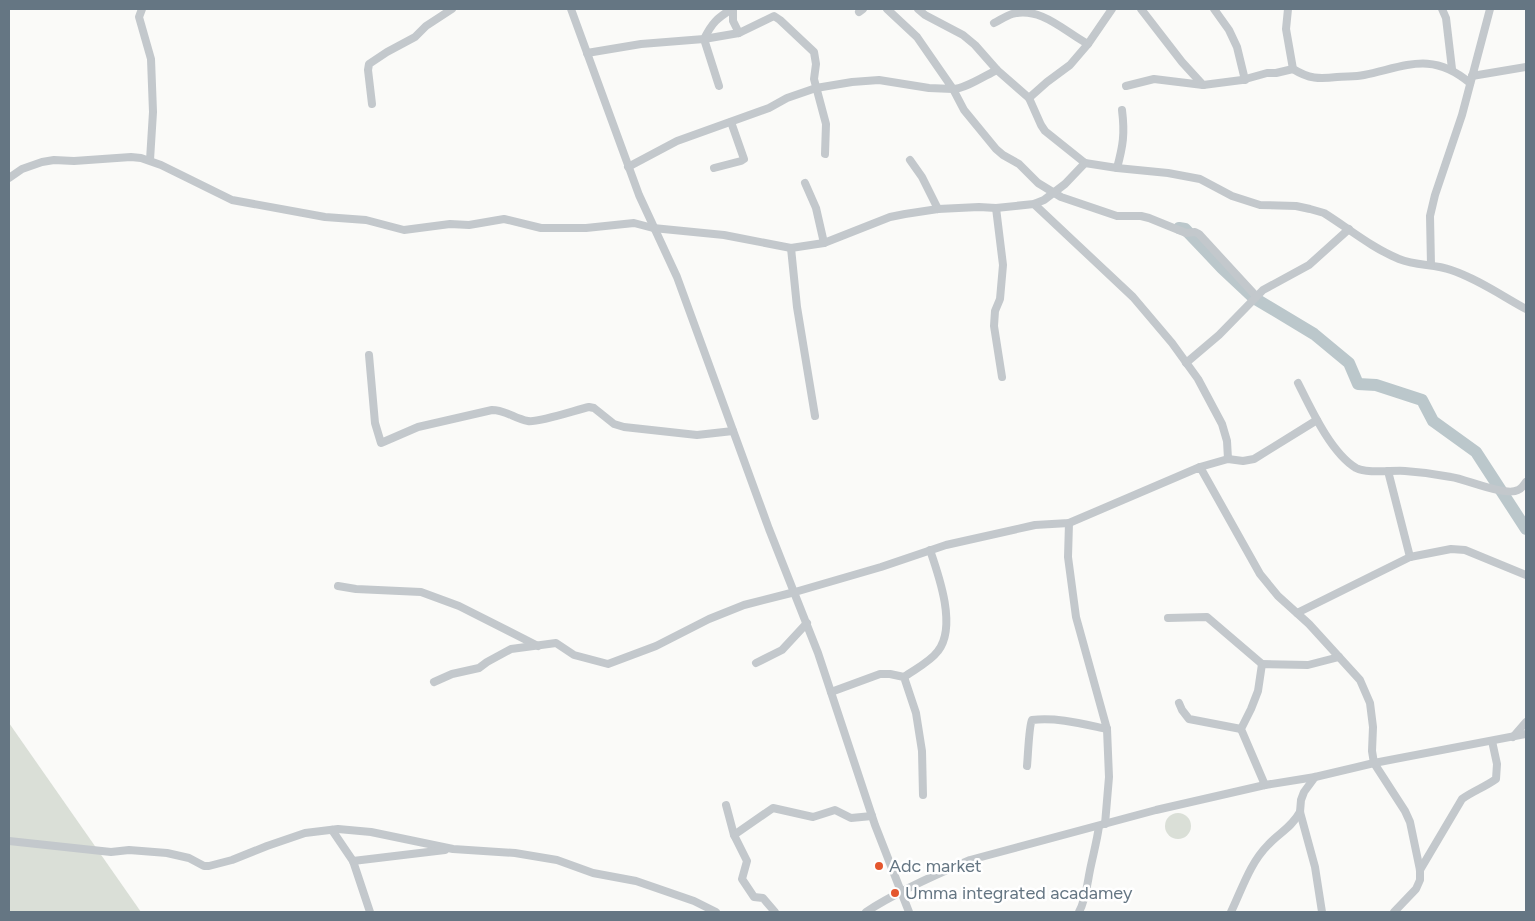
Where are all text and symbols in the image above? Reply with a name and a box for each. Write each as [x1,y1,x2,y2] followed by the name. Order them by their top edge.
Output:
[889,855,982,877] place label: Adc market
[873,860,885,872] marker: Adc market
[905,882,1133,904] place label: Umma integrated acadamey
[889,887,901,899] marker: Umma integrated acadamey

